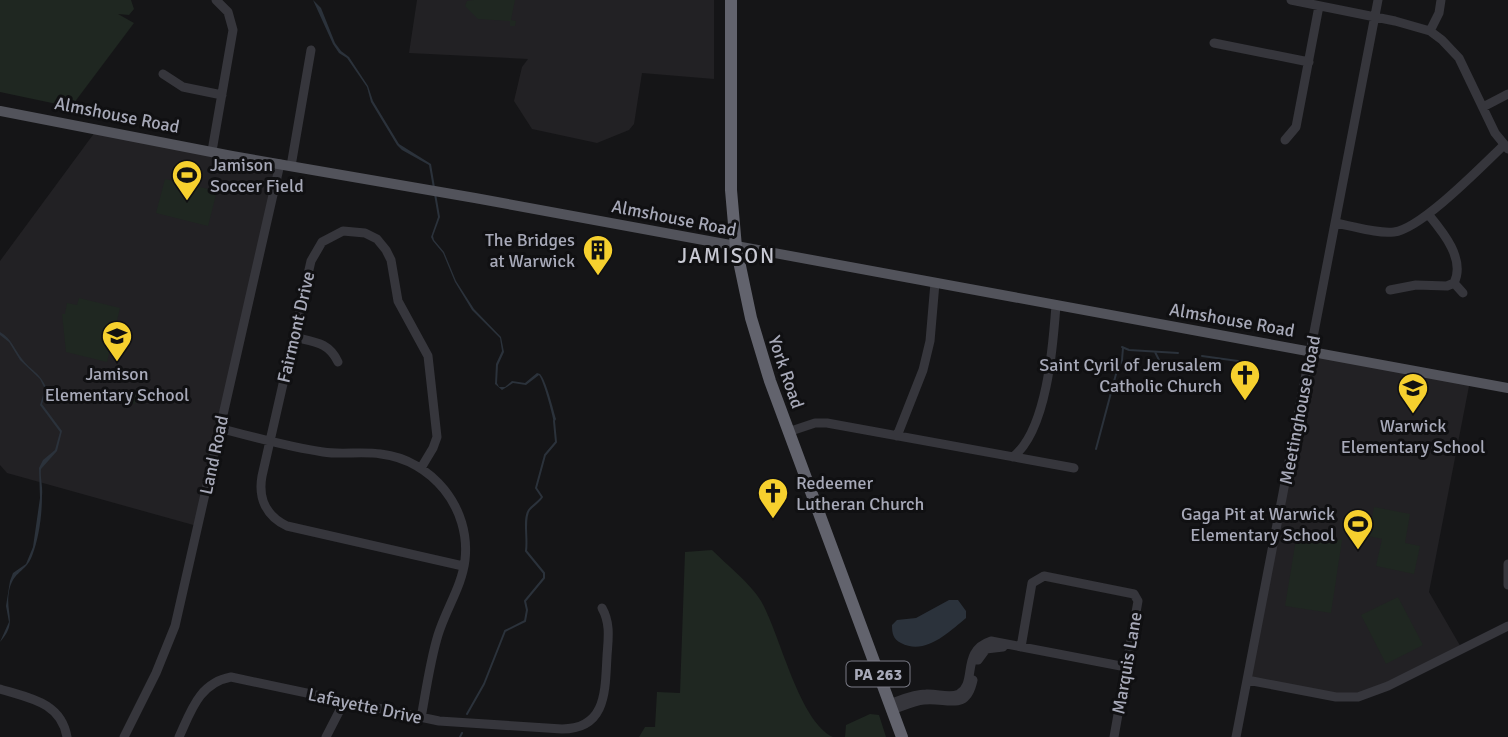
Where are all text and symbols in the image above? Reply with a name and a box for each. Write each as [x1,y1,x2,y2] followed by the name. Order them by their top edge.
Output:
[53,92,181,138] street label: Almshouse Road
[210,154,304,197] place label: Jamison Soccer Field
[170,158,204,202] sports icon: Jamison Soccer Field
[610,195,738,241] street label: Almshouse Road
[485,229,575,272] place label: The Bridges at Warwick
[581,233,615,277] building icon: The Bridges at Warwick
[678,243,776,269] district label: JAMISON
[273,269,319,385] street label: Fairmont Drive
[1168,298,1296,342] street label: Almshouse Road
[100,319,134,363] school or university icon: Jamison Elementary School
[763,333,809,411] street label: York Road
[1275,334,1325,486] street label: Meetinghouse Road
[1039,354,1222,397] place label: Saint Cyril of Jerusalem Catholic Church
[1228,358,1262,402] church icon: Saint Cyril of Jerusalem Catholic Church
[45,363,189,406] place label: Jamison Elementary School
[1396,371,1430,415] school or university icon: Warwick Elementary School
[195,413,233,497] street label: Land Road
[1341,415,1485,458] place label: Warwick Elementary School
[796,472,924,515] place label: Redeemer Lutheran Church
[756,476,790,520] church icon: Redeemer Lutheran Church
[1181,503,1335,546] place label: Gaga Pit at Warwick Elementary School
[1341,507,1375,551] sports icon: Gaga Pit at Warwick Elementary School
[1107,610,1147,716] street label: Marquis Lane
[846,662,910,687] road number: PA 263
[306,683,424,729] street label: Lafayette Drive

